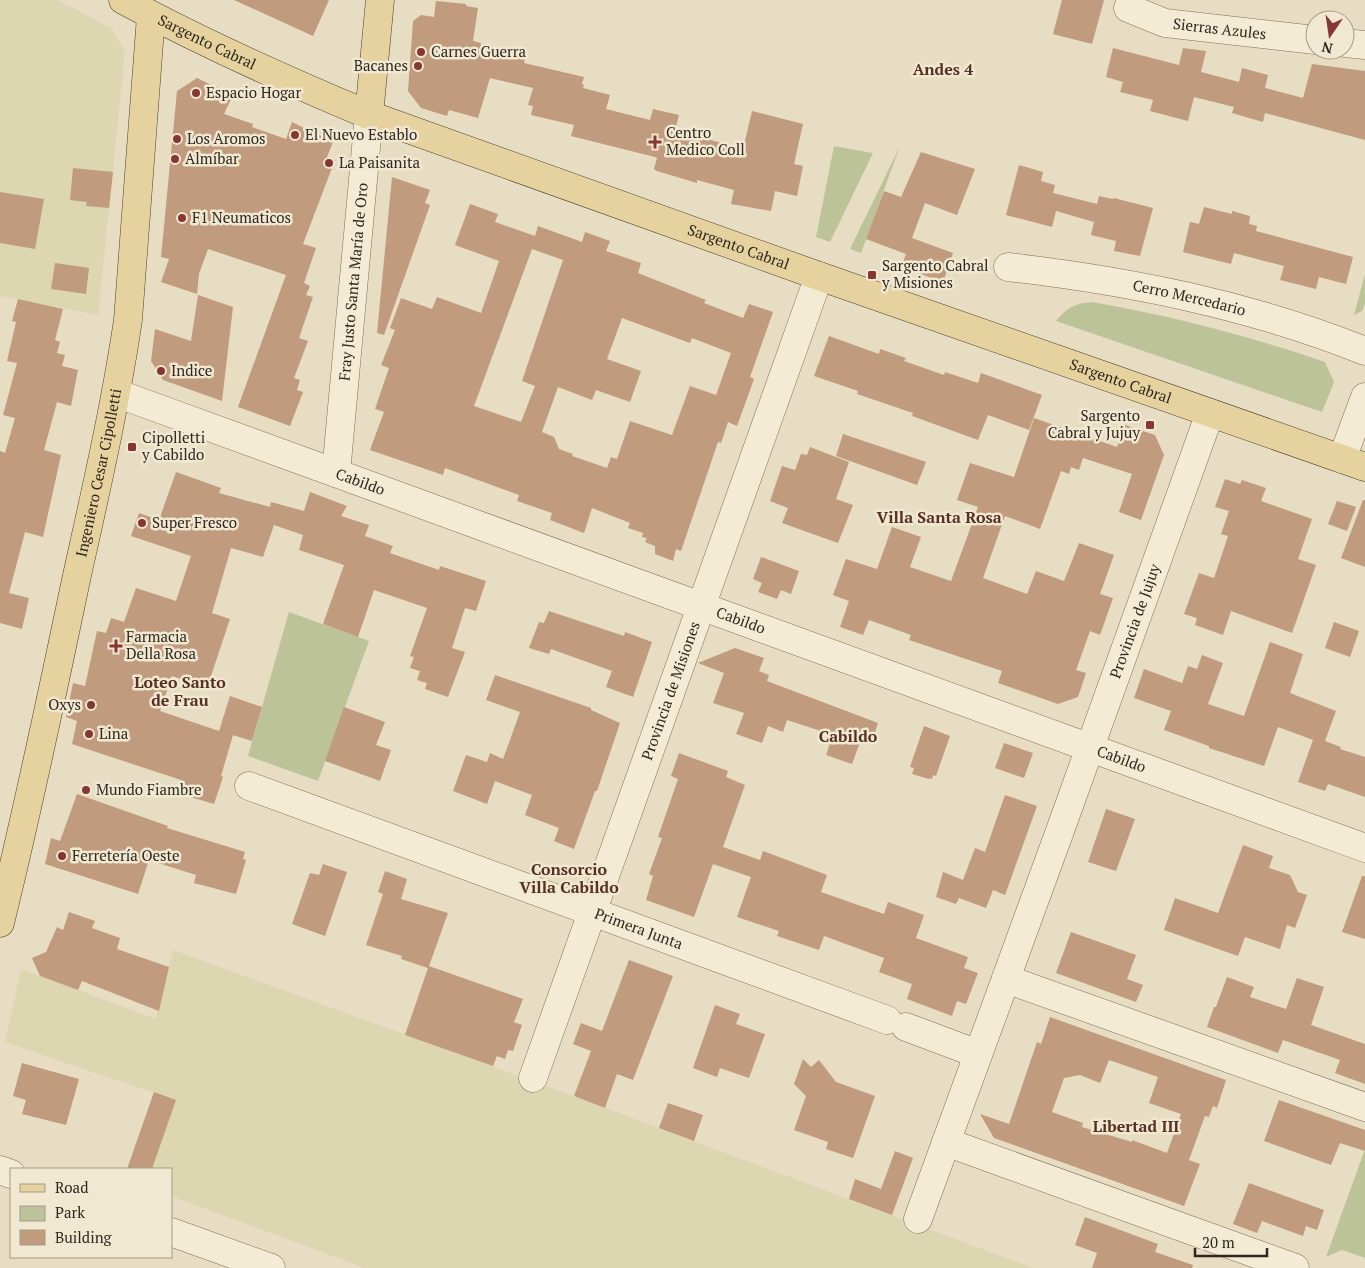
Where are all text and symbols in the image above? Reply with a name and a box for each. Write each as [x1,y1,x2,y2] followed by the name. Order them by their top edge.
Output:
[155,9,260,74] street label: Sargento Cabral
[1305,10,1355,60] north arrow
[1172,13,1268,43] street label: Sierras Azules
[1319,38,1334,59] text: N
[431,41,527,61] place label: Carnes Guerra
[415,46,427,58] marker: Carnes Guerra
[354,55,408,75] place label: Bacanes
[913,58,973,80] district label: Andes 4
[412,60,424,72] marker: Bacanes
[206,82,301,102] place label: Espacio Hogar
[190,87,202,99] marker: Espacio Hogar
[666,122,745,159] place label: Centro Medico Coll
[305,124,417,144] place label: El Nuevo Establo
[187,128,265,148] place label: Los Aromos
[289,129,301,141] marker: El Nuevo Establo
[171,133,183,145] marker: Los Aromos
[648,135,662,149] marker: Centro Medico Coll
[185,148,239,168] place label: Almíbar
[339,152,421,172] place label: La Paisanita
[169,153,181,165] marker: Almíbar
[323,157,335,169] marker: La Paisanita
[334,182,372,382] street label: Fray Justo Santa María de Oro
[192,207,291,227] place label: F1 Neumaticos
[176,212,188,224] marker: F1 Neumaticos
[685,219,792,274] street label: Sargento Cabral
[881,255,989,292] place label: Sargento Cabral y Misiones
[866,269,878,281] marker: Sargento Cabral y Misiones
[1131,275,1248,320] street label: Cerro Mercedario
[1067,353,1174,408] street label: Sargento Cabral
[171,360,212,380] place label: Indice
[155,365,167,377] marker: Indice
[70,387,125,559] street label: Ingeniero Cesar Cipolletti
[1048,405,1140,442] place label: Sargento Cabral y Jujuy
[1144,419,1156,431] marker: Sargento Cabral y Jujuy
[141,427,205,464] place label: Cipolletti y Cabildo
[126,441,138,453] marker: Cipolletti y Cabildo
[333,463,388,499] street label: Cabildo
[876,506,1002,528] district label: Villa Santa Rosa
[152,512,237,532] place label: Super Fresco
[136,517,148,529] marker: Super Fresco
[1105,561,1164,681] street label: Provincia de Jujuy
[714,602,769,638] street label: Cabildo
[636,618,704,763] street label: Provincia de Misiones
[126,626,196,663] place label: Farmacia Della Rosa
[110,640,122,652] marker: Farmacia Della Rosa
[134,671,226,711] district label: Loteo Santo de Frau
[48,694,81,714] place label: Oxys
[85,699,97,711] marker: Oxys
[99,723,129,743] place label: Lina
[819,725,878,747] district label: Cabildo
[83,728,95,740] marker: Lina
[1094,740,1149,776] street label: Cabildo
[96,779,201,799] place label: Mundo Fiambre
[80,784,92,796] marker: Mundo Fiambre
[72,845,180,865] place label: Ferretería Oeste
[56,850,68,862] marker: Ferretería Oeste
[519,858,619,898] district label: Consorcio Villa Cabildo
[592,903,686,953] street label: Primera Junta
[1093,1115,1179,1137] district label: Libertad III
[10,1168,172,1258] legend
[55,1177,88,1197] text: Road
[55,1202,85,1222] text: Park
[1195,1226,1268,1258] scale bar
[55,1227,113,1247] text: Building
[1202,1232,1235,1252] text: 20 m

